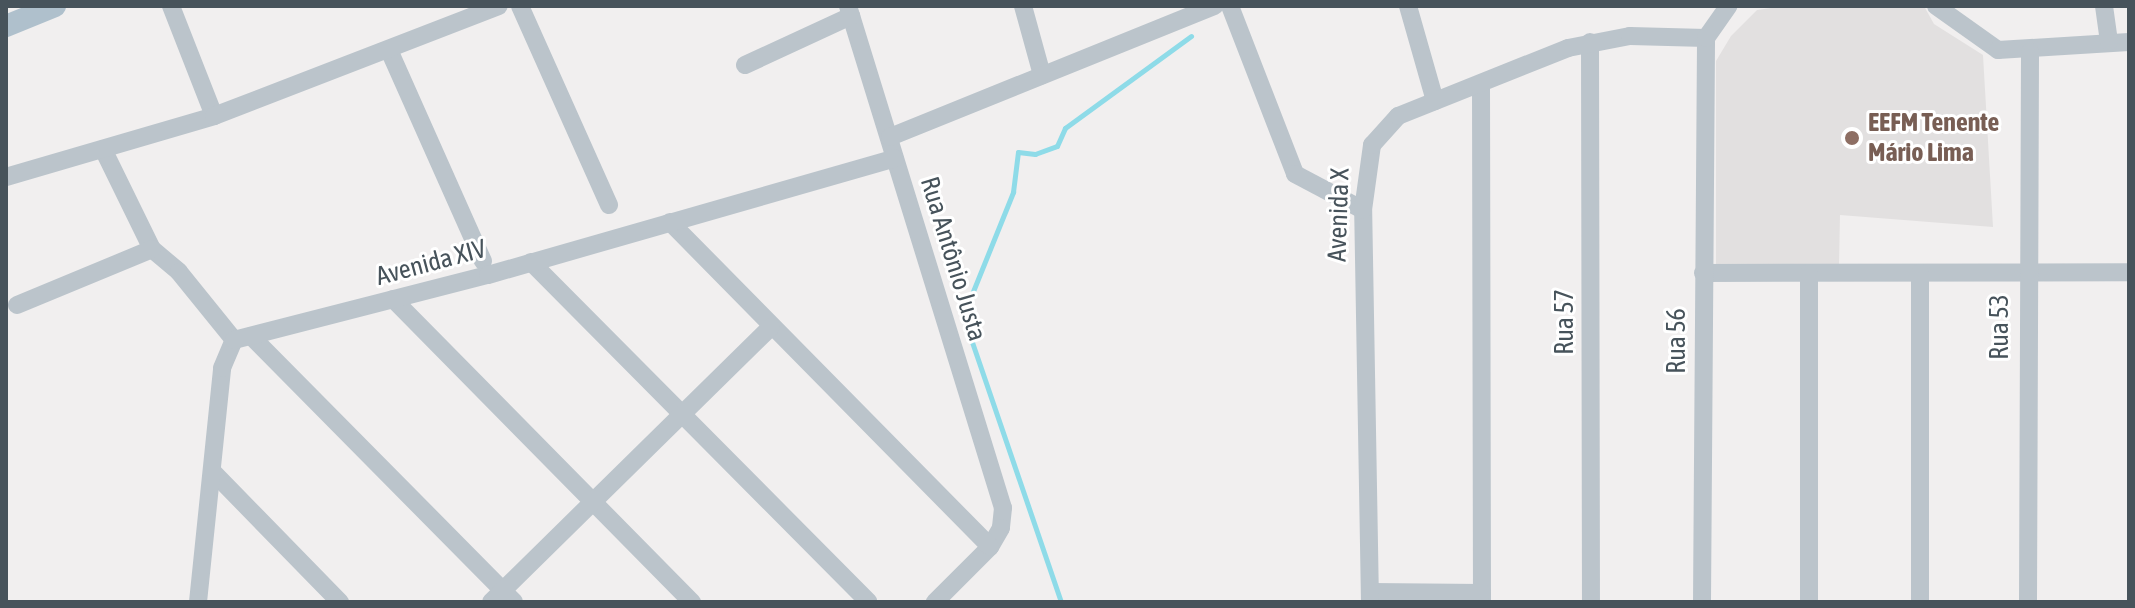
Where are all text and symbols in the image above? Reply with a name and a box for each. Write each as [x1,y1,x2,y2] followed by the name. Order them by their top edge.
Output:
[1868,107,1999,168] place label: EEFM Tenente Mário Lima
[1843,129,1861,147] marker: EEFM Tenente Mário Lima
[1322,168,1356,262] street label: Avenida X
[913,173,993,345] street label: Rua Antônio Justa
[373,233,489,293] street label: Avenida XIV
[1549,289,1581,355] street label: Rua 57
[1984,294,2016,360] street label: Rua 53
[1661,308,1693,374] street label: Rua 56

